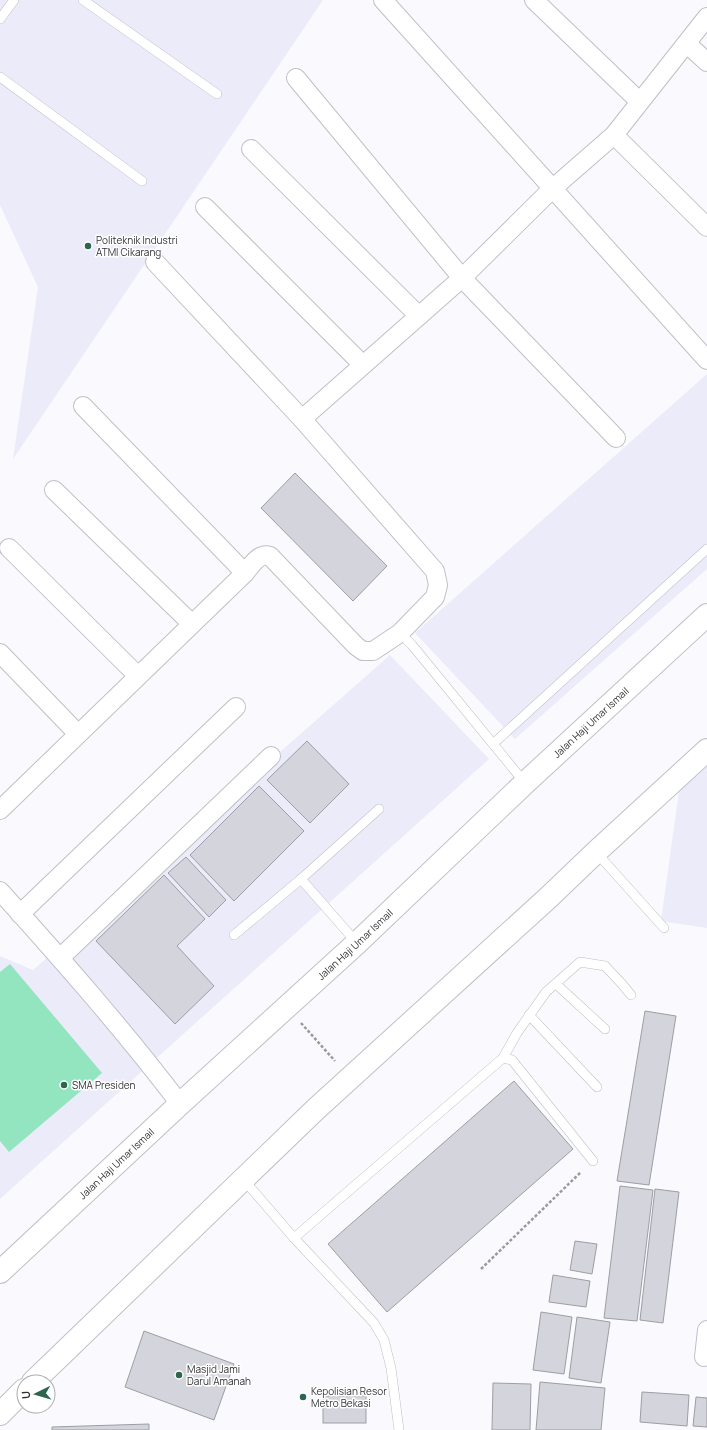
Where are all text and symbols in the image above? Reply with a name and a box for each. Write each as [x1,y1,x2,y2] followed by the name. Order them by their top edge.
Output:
[96,233,178,259] place label: Politeknik Industri ATMI Cikarang
[83,241,93,251] marker: Politeknik Industri ATMI Cikarang
[550,684,632,761] street label: Jalan Haji Umar Ismail
[314,906,396,983] street label: Jalan Haji Umar Ismail
[72,1078,136,1092] place label: SMA Presiden
[59,1080,69,1090] marker: SMA Presiden
[75,1125,157,1202] street label: Jalan Haji Umar Ismail
[187,1362,251,1388] place label: Masjid Jami Darul Amanah
[174,1370,184,1380] marker: Masjid Jami Darul Amanah
[16,1374,56,1414] north arrow
[311,1384,387,1410] place label: Kepolisian Resor Metro Bekasi
[18,1390,33,1400] text: U
[298,1392,308,1402] marker: Kepolisian Resor Metro Bekasi

